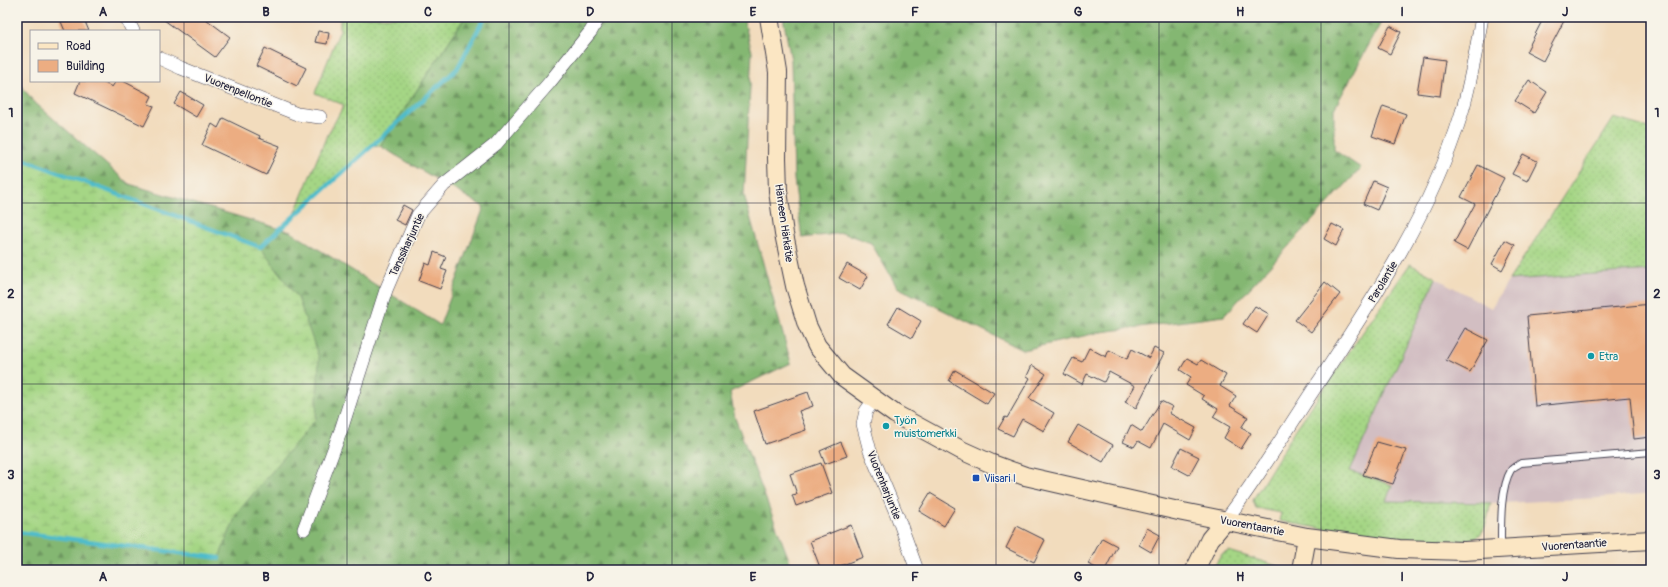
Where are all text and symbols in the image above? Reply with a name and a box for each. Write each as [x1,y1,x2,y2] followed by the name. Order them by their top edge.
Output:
[99,4,108,20] text: A
[262,4,270,20] text: B
[424,4,432,20] text: C
[586,4,594,20] text: D
[750,4,757,20] text: E
[911,4,919,20] text: F
[1074,4,1083,20] text: G
[1236,4,1244,20] text: H
[1400,4,1404,20] text: I
[1562,4,1568,20] text: J
[30,30,160,82] legend
[66,39,91,54] text: Road
[66,59,105,74] text: Building
[202,71,275,111] street label: Vuorenpellontie
[8,105,14,121] text: 1
[1654,105,1660,121] text: 1
[772,183,796,264] street label: Hämeen Härkätie
[387,211,428,279] street label: Tanssiharjuntie
[1366,259,1401,305] street label: Parolantie
[7,286,15,302] text: 2
[1653,286,1661,302] text: 2
[1599,350,1618,363] place label: Etra
[1586,351,1596,361] marker: Etra
[894,414,956,440] place label: Työn muistomerkki
[881,421,891,431] marker: Työn muistomerkki
[864,449,904,522] street label: Vuorenharjuntie
[7,467,15,483] text: 3
[1653,467,1661,483] text: 3
[984,472,1016,485] place label: Viisari I
[971,473,981,483] marker: Viisari I
[1219,513,1286,539] street label: Vuorentaantie
[1541,536,1608,554] street label: Vuorentaantie
[99,569,108,585] text: A
[262,569,270,585] text: B
[424,569,432,585] text: C
[586,569,594,585] text: D
[750,569,757,585] text: E
[911,569,919,585] text: F
[1074,569,1083,585] text: G
[1236,569,1244,585] text: H
[1400,569,1404,585] text: I
[1562,569,1568,585] text: J

